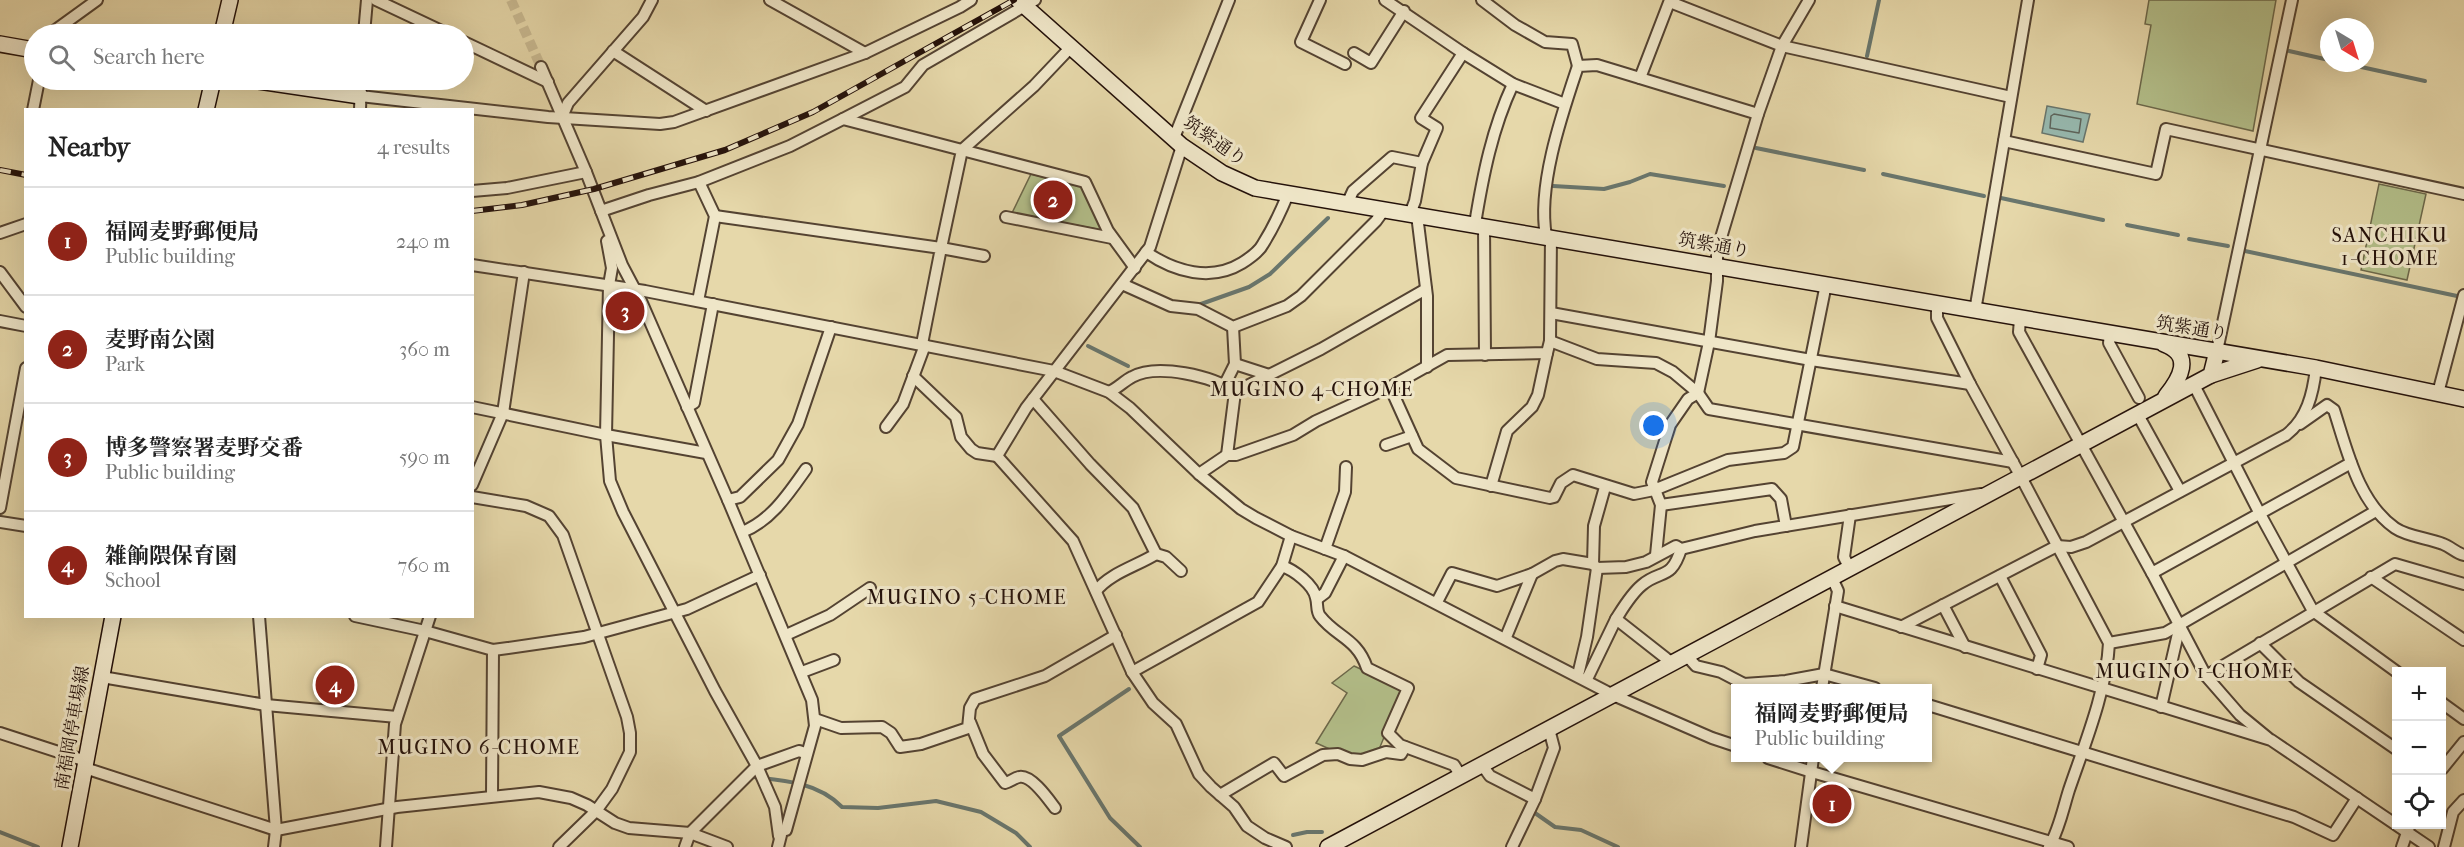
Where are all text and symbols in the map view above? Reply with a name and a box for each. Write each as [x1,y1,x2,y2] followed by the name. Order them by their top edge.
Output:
[2320,18,2374,72] north arrow
[24,24,474,90] search box
[45,41,78,74] icon: search
[93,44,205,70] text: Search here
[1179,112,1250,171] street label: 筑紫通り
[48,132,130,163] text: Nearby
[377,136,450,159] text: 4 results
[1034,178,1072,222] pin: 2
[105,219,259,245] text: 福岡麦野郵便局
[2332,224,2449,270] district label: SANCHIKU 1-CHOME
[1677,229,1751,262] street label: 筑紫通り
[64,230,71,253] text: 1
[396,230,450,253] text: 240 m
[105,245,235,268] text: Public building
[606,288,644,334] pin: 3
[2155,312,2229,344] street label: 筑紫通り
[105,327,215,353] text: 麦野南公園
[62,338,73,361] text: 2
[399,338,450,361] text: 360 m
[105,353,145,376] text: Park
[1210,378,1414,401] district label: MUGINO 4-CHOME
[1639,411,1668,440] your location
[105,435,303,461] text: 博多警察署麦野交番
[63,446,72,469] text: 3
[399,446,450,469] text: 590 m
[105,461,235,484] text: Public building
[105,543,237,569] text: 雑餉隈保育園
[62,554,73,577] text: 4
[398,554,450,577] text: 760 m
[105,569,161,592] text: School
[867,586,1067,609] district label: MUGINO 5-CHOME
[2095,660,2295,683] district label: MUGINO 1-CHOME
[316,662,354,708] pin: 4
[51,664,94,792] street label: 南福岡停車場線
[2392,667,2446,829] map controls
[2392,667,2446,721] button: +
[1731,684,1932,762] popup
[1754,701,1909,727] text: 福岡麦野郵便局
[2392,721,2446,775] button: −
[1754,727,1885,750] text: Public building
[378,736,580,759] district label: MUGINO 6-CHOME
[2392,775,2446,829] button: locate
[1812,782,1852,826] pin: 1

